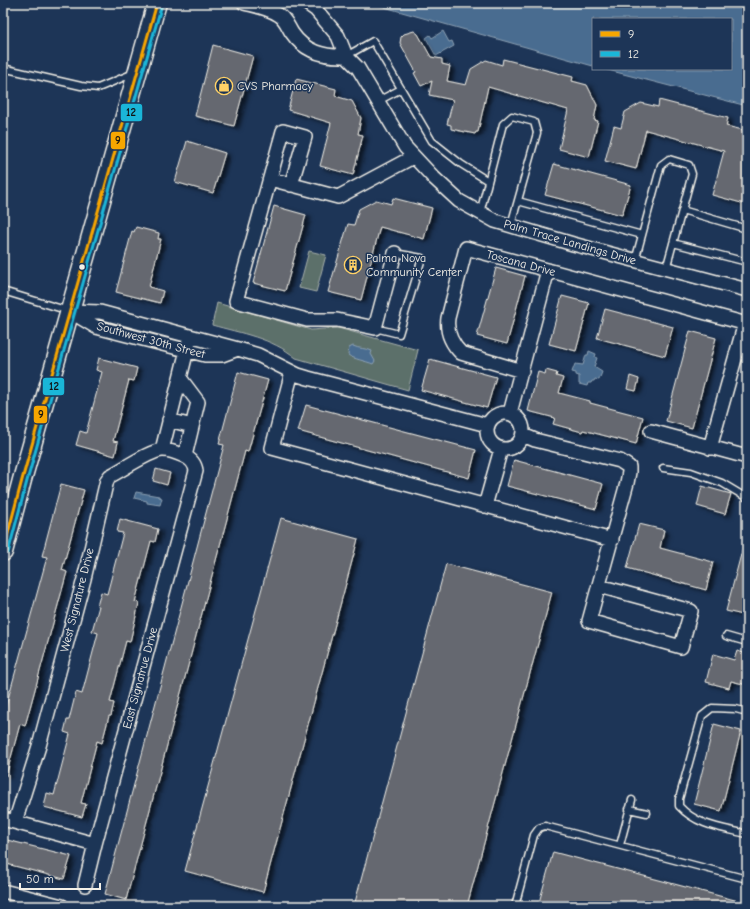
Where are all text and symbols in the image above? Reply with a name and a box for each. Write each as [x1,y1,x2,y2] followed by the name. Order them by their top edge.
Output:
[592,18,732,70] legend
[628,27,634,41] text: 9
[628,47,639,61] text: 12
[214,76,234,96] shop icon: CVS Pharmacy
[237,79,313,93] place label: CVS Pharmacy
[120,103,143,122] line badge: 12
[126,106,136,119] text: 12
[110,131,126,150] line badge: 9
[115,134,121,147] text: 9
[502,216,638,268] street label: Palm Trace Landings Drive
[485,247,557,279] street label: Toscana Drive
[366,251,462,279] place label: Palma Nova Community Center
[343,255,363,275] building icon: Palma Nova Community Center
[77,262,87,272] unlabelled marker
[95,319,207,361] street label: Southwest 30th Street
[42,377,65,396] line badge: 12
[49,380,59,393] text: 12
[33,405,48,424] line badge: 9
[38,408,44,421] text: 9
[57,547,97,653] street label: West Signature Drive
[120,626,160,730] street label: East Signatrue Drive
[20,865,100,891] scale bar
[26,872,54,886] text: 50 m

